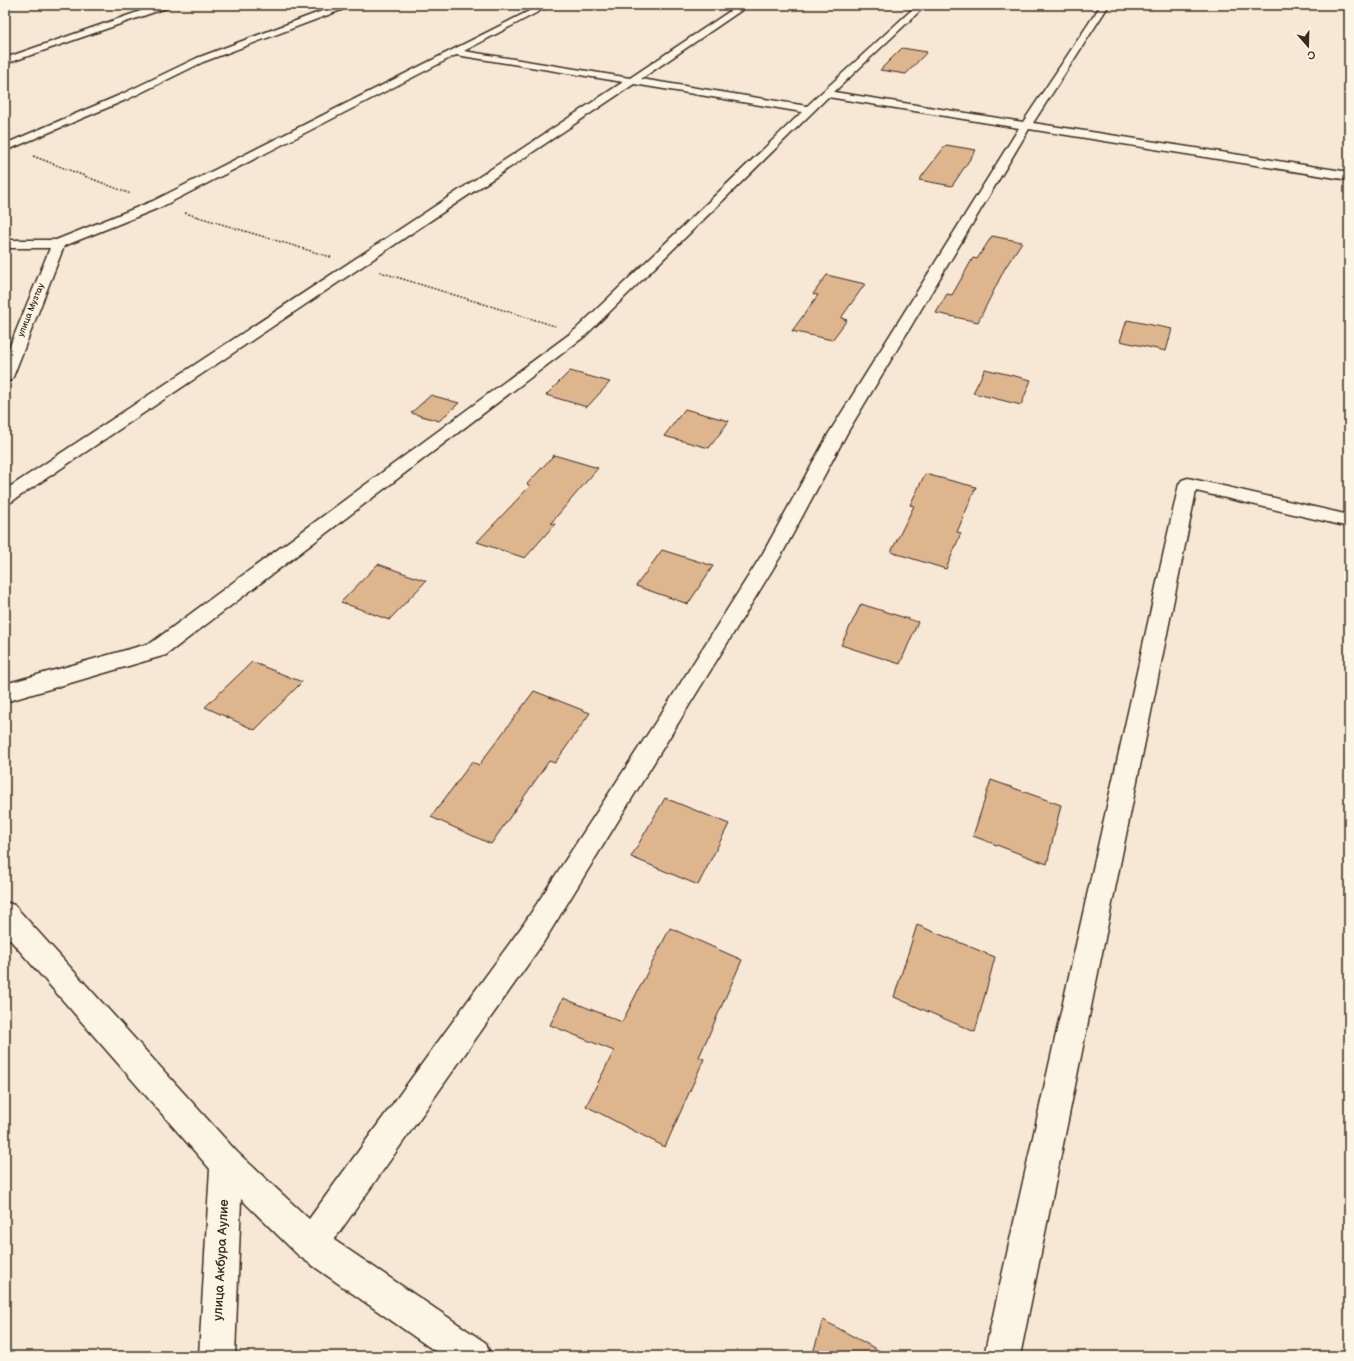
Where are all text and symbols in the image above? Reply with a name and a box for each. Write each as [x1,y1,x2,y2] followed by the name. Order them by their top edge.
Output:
[1288,26,1328,66] north arrow
[1305,48,1317,62] text: С
[15,281,47,338] street label: улица Музтау
[210,1199,232,1321] street label: улица Акбура Аулие

